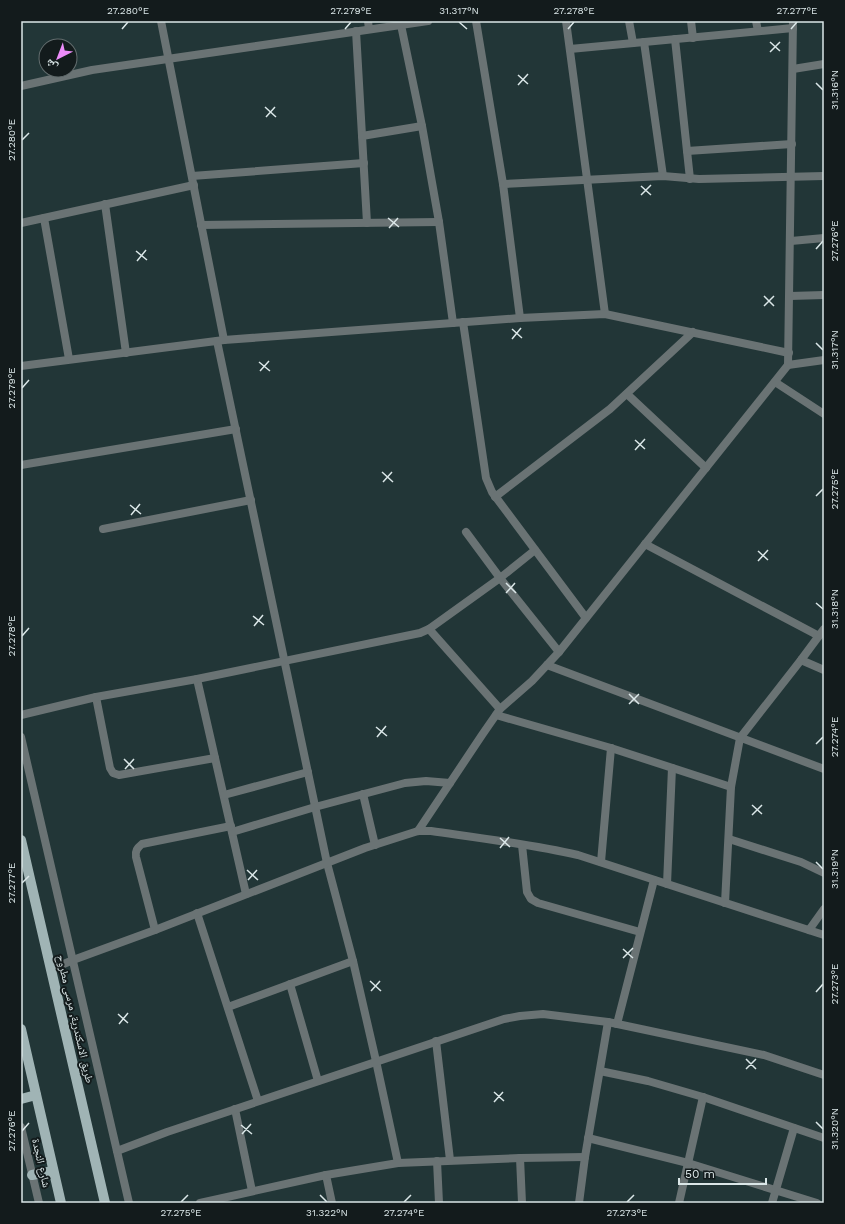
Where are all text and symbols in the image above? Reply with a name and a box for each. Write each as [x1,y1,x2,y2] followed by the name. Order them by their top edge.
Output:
[107,5,149,16] text: 27.280°E
[330,5,372,16] text: 27.279°E
[439,5,479,16] text: 31.317°N
[553,5,595,16] text: 27.278°E
[777,5,817,16] text: 27.277°E
[38,38,78,78] north arrow
[43,55,61,74] text: ش
[829,70,840,110] text: 31.316°N
[6,119,17,161] text: 27.280°E
[829,220,840,262] text: 27.276°E
[829,330,840,370] text: 31.317°N
[6,367,17,409] text: 27.279°E
[829,469,840,509] text: 27.275°E
[829,589,840,629] text: 31.318°N
[6,615,17,657] text: 27.278°E
[829,717,840,757] text: 27.274°E
[829,849,840,889] text: 31.319°N
[6,863,17,903] text: 27.277°E
[54,953,96,1085] street label: طريق الاسكندرية, مرسى مطروح
[829,964,840,1005] text: 27.273°E
[829,1108,840,1150] text: 31.320°N
[6,1110,17,1152] text: 27.276°E
[29,1137,53,1189] street label: شارع النجدة
[679,1160,766,1186] scale bar
[685,1167,715,1181] text: 50 m
[161,1207,201,1218] text: 27.275°E
[306,1207,348,1218] text: 31.322°N
[384,1207,424,1218] text: 27.274°E
[607,1207,648,1218] text: 27.273°E

